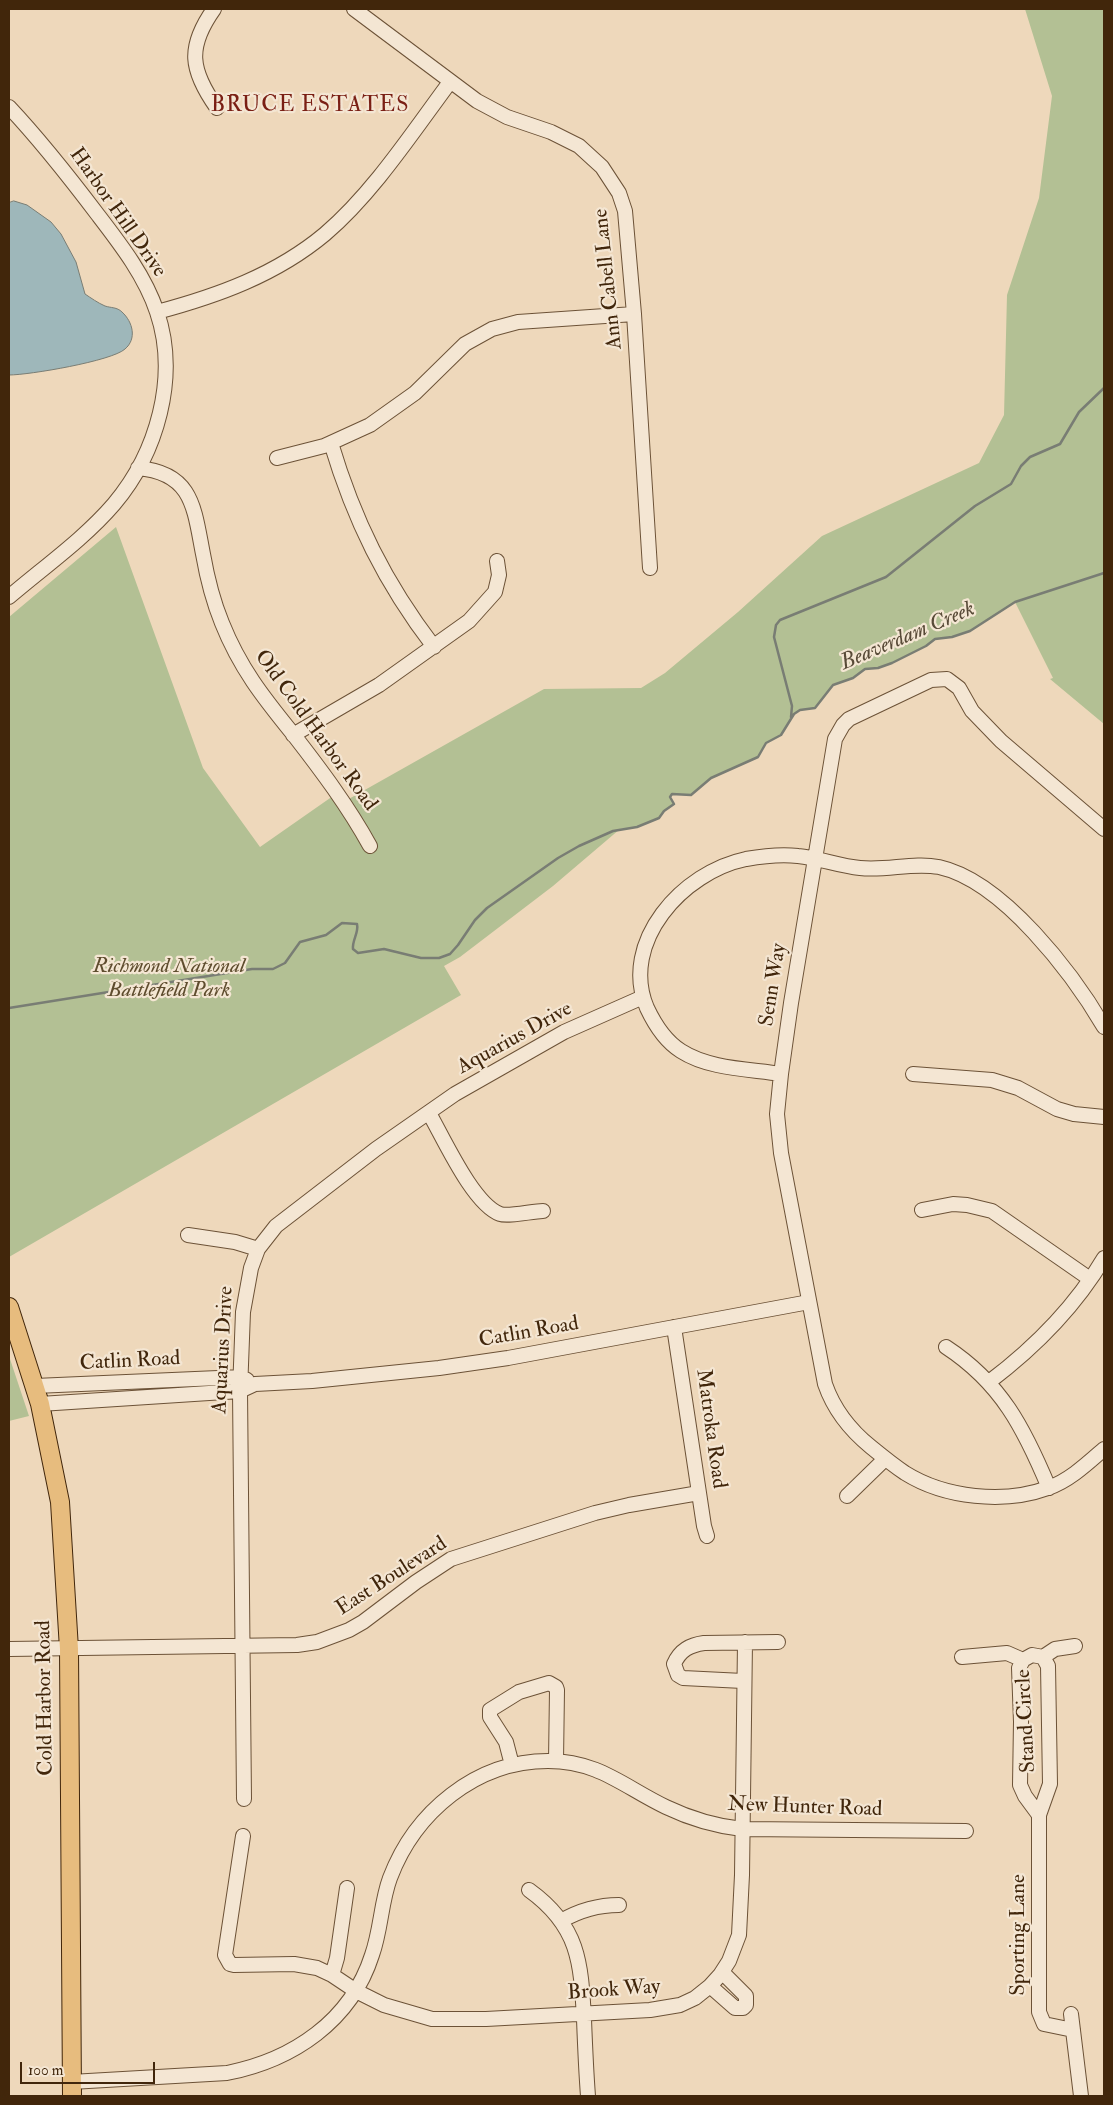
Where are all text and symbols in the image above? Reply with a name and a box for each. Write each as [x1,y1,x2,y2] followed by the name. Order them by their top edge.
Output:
[209,93,411,119] district label: BRUCE ESTATES
[63,143,171,283] street label: Harbor Hill Drive
[589,208,629,350] street label: Ann Cabell Lane
[837,597,979,677] water label: Beaverdam Creek
[248,646,382,816] street label: Old Cold Harbor Road
[755,942,793,1028] street label: Senn Way
[93,954,245,1004] park label: Richmond National Battlefield Park
[453,997,577,1081] street label: Aquarius Drive
[208,1286,240,1414] street label: Aquarius Drive
[477,1312,581,1354] street label: Catlin Road
[79,1347,181,1377] street label: Catlin Road
[689,1368,731,1490] street label: Matroka Road
[332,1532,452,1622] street label: East Boulevard
[32,1620,60,1776] street label: Cold Harbor Road
[1012,1669,1042,1773] street label: Stand Circle
[727,1793,883,1823] street label: New Hunter Road
[1006,1874,1032,1996] street label: Sporting Lane
[567,1975,661,2007] street label: Brook Way
[22,2052,158,2084] scale bar
[28,2061,63,2080] text: 100 m

